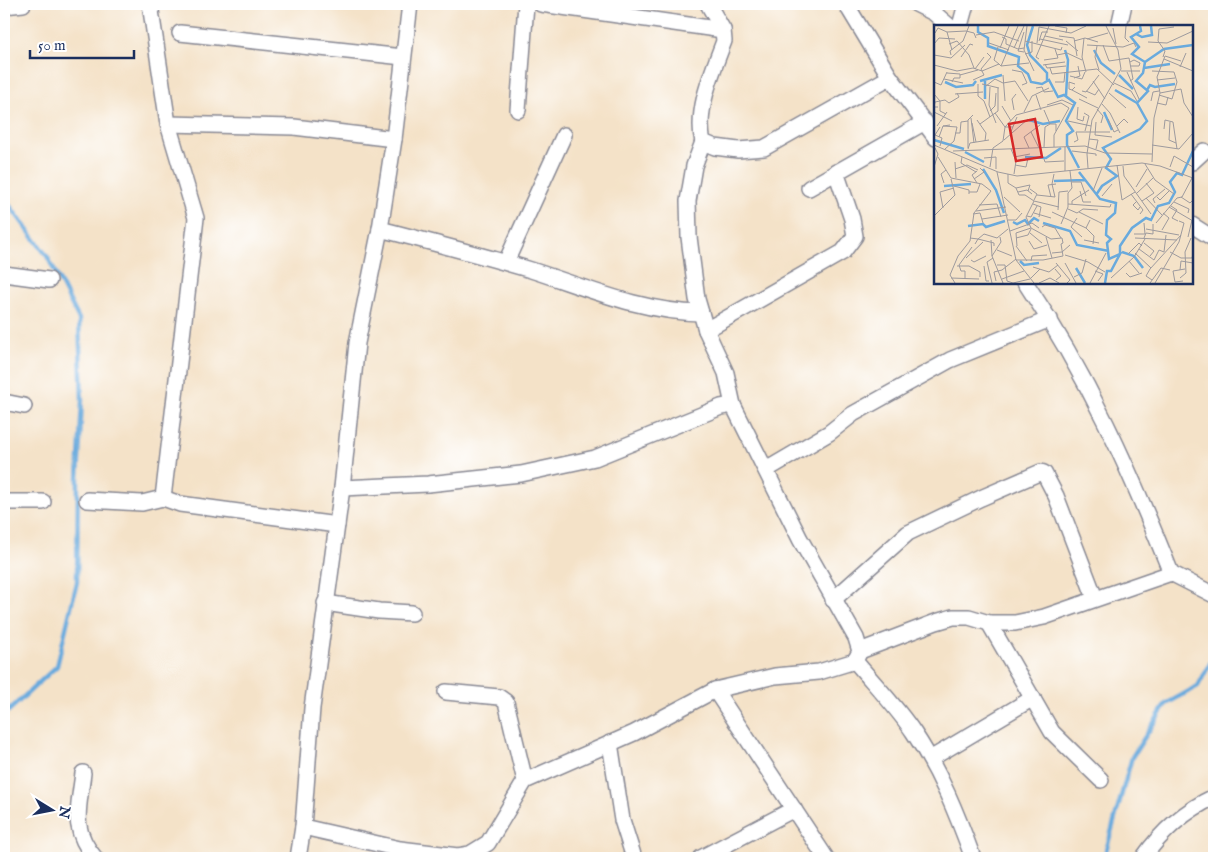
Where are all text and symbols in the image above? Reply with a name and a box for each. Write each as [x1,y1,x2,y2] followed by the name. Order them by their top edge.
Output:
[934,25,1193,284] inset map
[30,28,134,60] scale bar
[38,36,66,55] text: 50 m
[28,784,78,834] north arrow
[54,804,74,820] text: N

